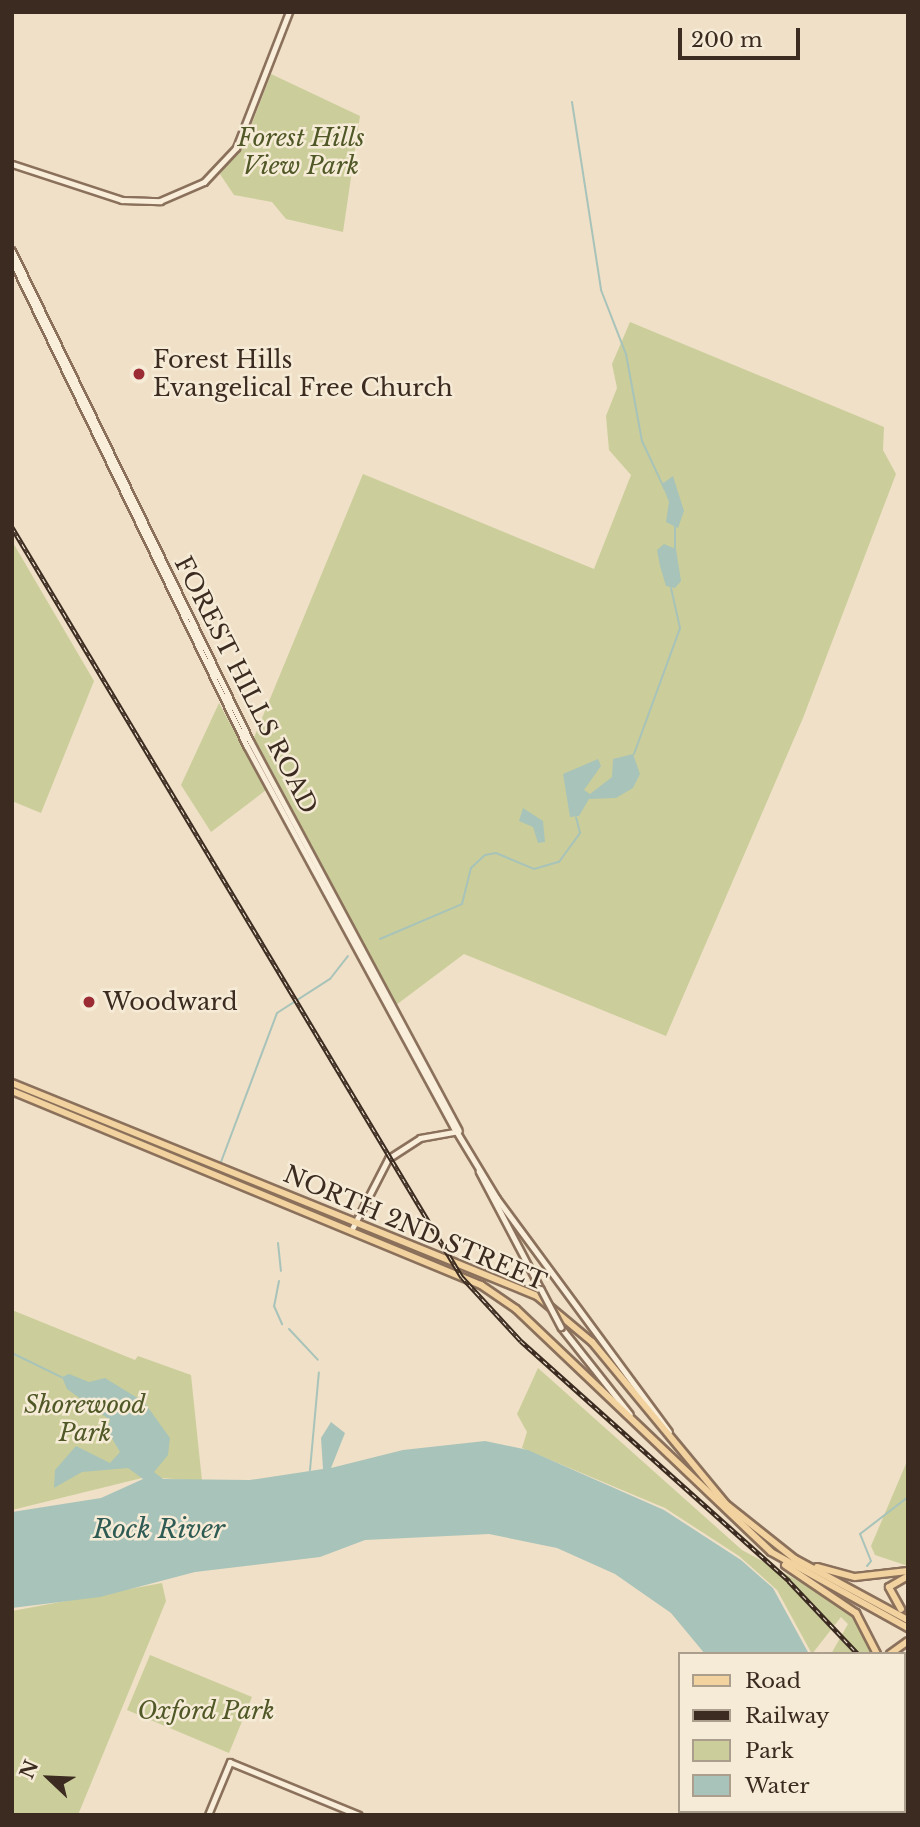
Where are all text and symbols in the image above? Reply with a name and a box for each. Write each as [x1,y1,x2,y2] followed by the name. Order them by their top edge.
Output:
[682,14,804,58] scale bar
[691,27,762,53] text: 200 m
[237,124,365,180] park label: Forest Hills View Park
[153,346,453,402] place label: Forest Hills Evangelical Free Church
[131,366,147,382] marker: Forest Hills Evangelical Free Church
[168,551,324,819] street label: FOREST HILLS ROAD
[103,988,238,1016] place label: Woodward
[81,994,97,1010] marker: Woodward
[279,1160,551,1296] street label: NORTH 2ND STREET
[24,1391,146,1447] park label: Shorewood Park
[93,1514,225,1546] water label: Rock River
[678,1652,906,1813] legend
[745,1668,801,1694] text: Road
[137,1697,275,1725] park label: Oxford Park
[745,1703,829,1729] text: Railway
[745,1738,794,1764] text: Park
[14,1743,84,1813] north arrow
[15,1757,43,1782] text: N
[745,1773,809,1799] text: Water

